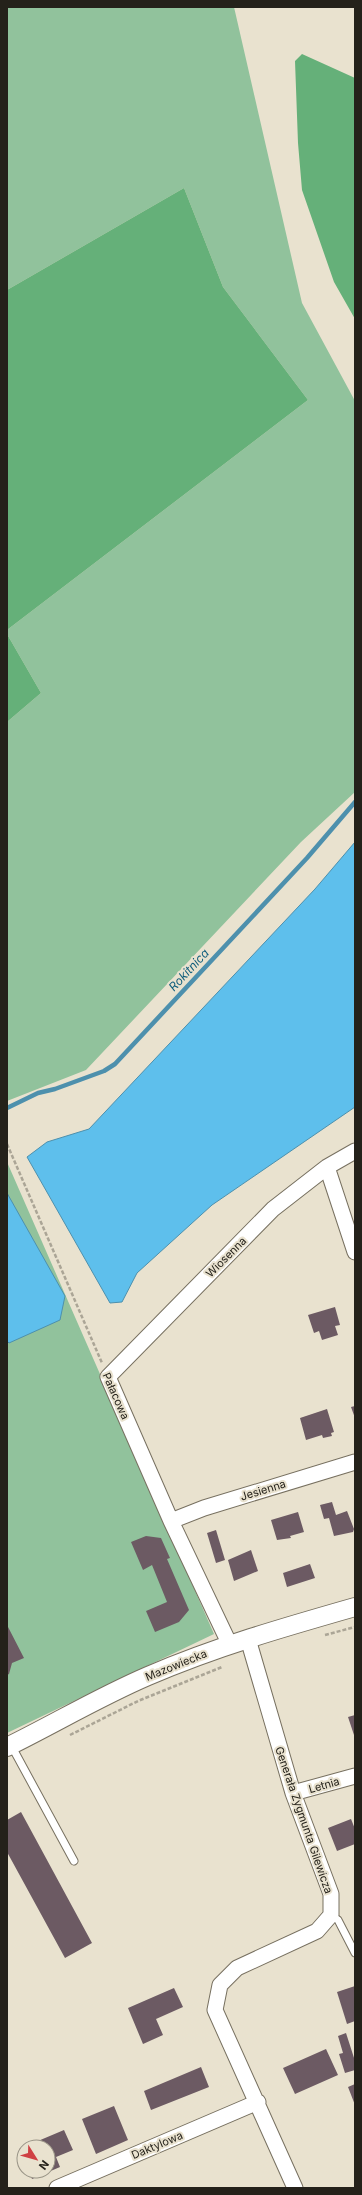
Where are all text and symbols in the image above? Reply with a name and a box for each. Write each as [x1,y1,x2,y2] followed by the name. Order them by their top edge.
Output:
[165,945,212,994] water label: Rokitnica
[203,1234,249,1280] street label: Wiosenna
[99,1370,133,1422] street label: Pałacowa
[239,1476,287,1504] street label: Jesienna
[143,1646,209,1684] street label: Mazowiecka
[272,1745,336,1895] street label: Generała Zygmunta Gilewicza
[307,1774,341,1796] street label: Letnia
[129,2128,185,2162] street label: Daktylowa
[16,2139,56,2179] north arrow
[36,2157,52,2173] text: N

